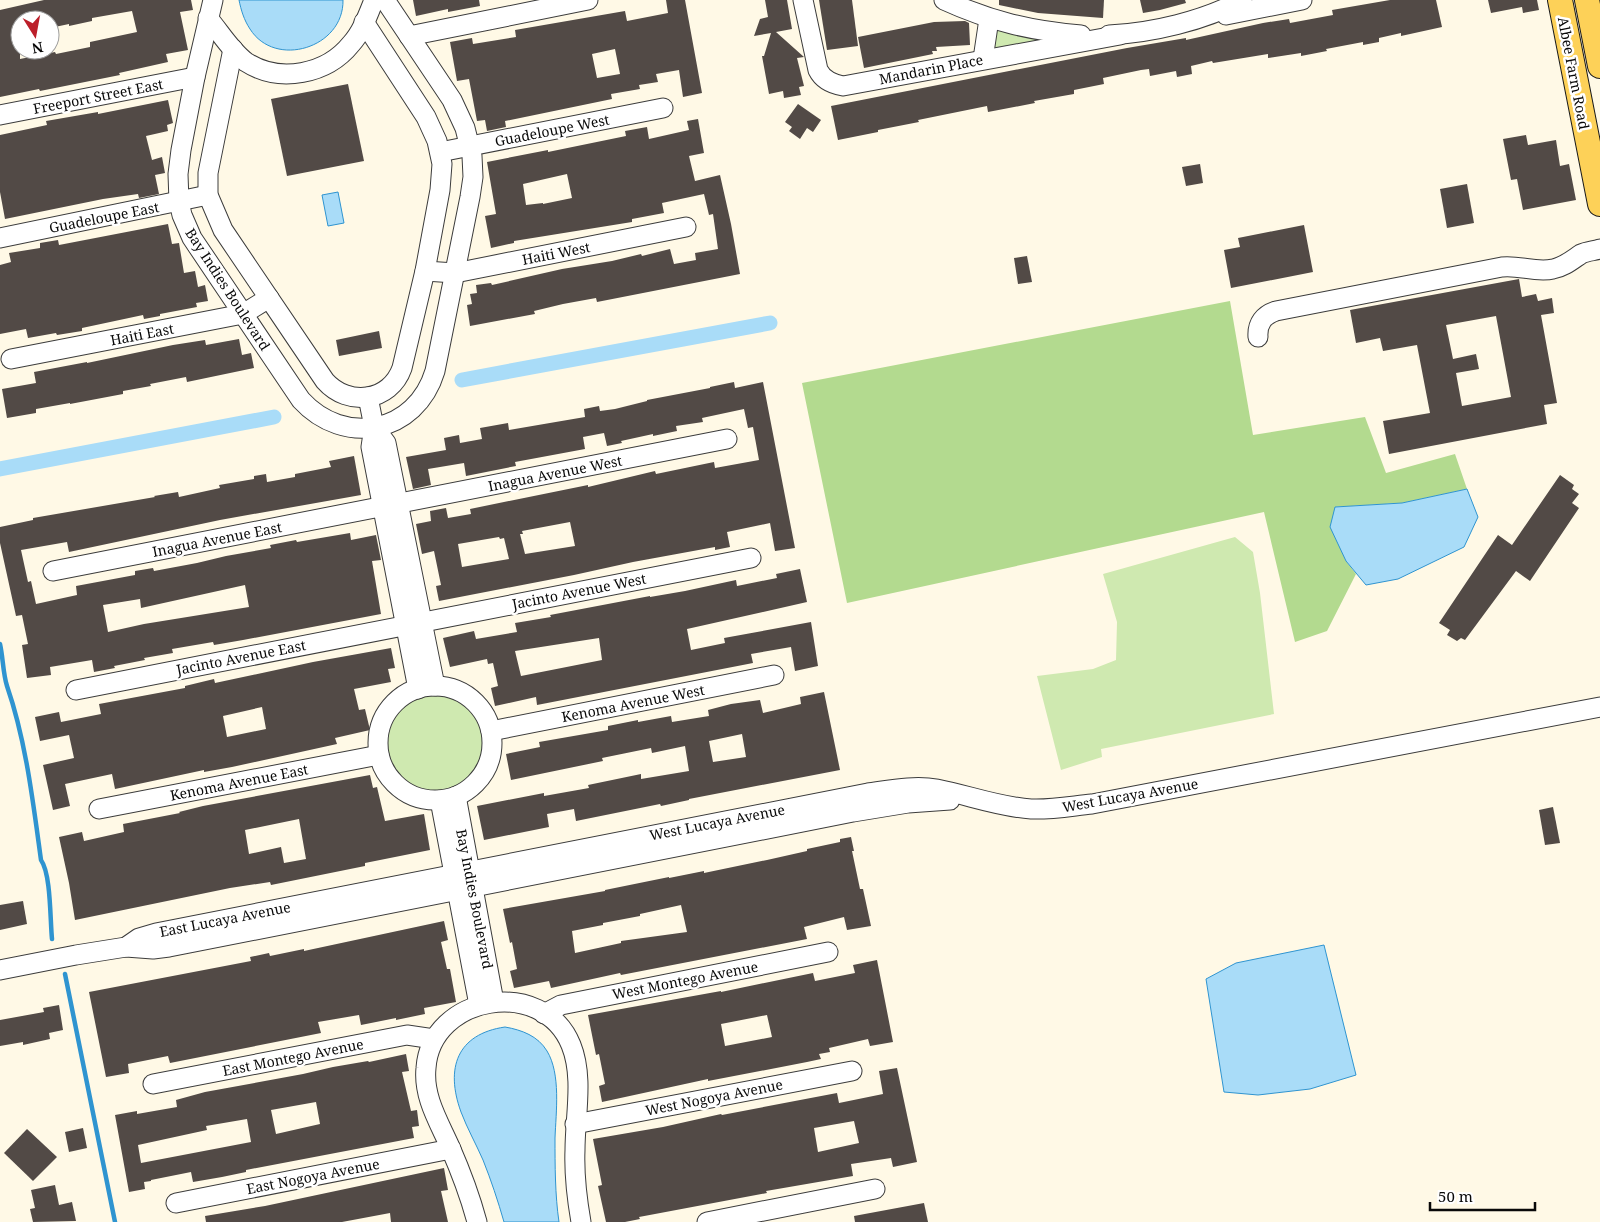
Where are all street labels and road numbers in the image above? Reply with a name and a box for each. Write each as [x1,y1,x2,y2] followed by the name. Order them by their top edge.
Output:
[1554,15,1594,131] street label: Albee Farm Road
[877,50,985,88] street label: Mandarin Place
[31,74,165,118] street label: Freeport Street East
[493,110,611,150] street label: Guadeloupe West
[47,197,161,237] street label: Guadeloupe East
[181,224,275,354] street label: Bay Indies Boulevard
[520,237,592,269] street label: Haiti West
[109,319,175,349] street label: Haiti East
[486,451,624,495] street label: Inagua Avenue West
[151,517,283,561] street label: Inagua Avenue East
[509,569,648,614] street label: Jacinto Avenue West
[174,635,307,679] street label: Jacinto Avenue East
[560,680,706,726] street label: Kenoma Avenue West
[168,759,310,805] street label: Kenoma Avenue East
[1061,774,1199,816] street label: West Lucaya Avenue
[648,800,786,844] street label: West Lucaya Avenue
[452,827,498,971] street label: Bay Indies Boulevard
[158,897,292,941] street label: East Lucaya Avenue
[610,957,760,1003] street label: West Montego Avenue
[221,1034,365,1080] street label: East Montego Avenue
[644,1074,784,1120] street label: West Nogoya Avenue
[245,1154,381,1198] street label: East Nogoya Avenue

